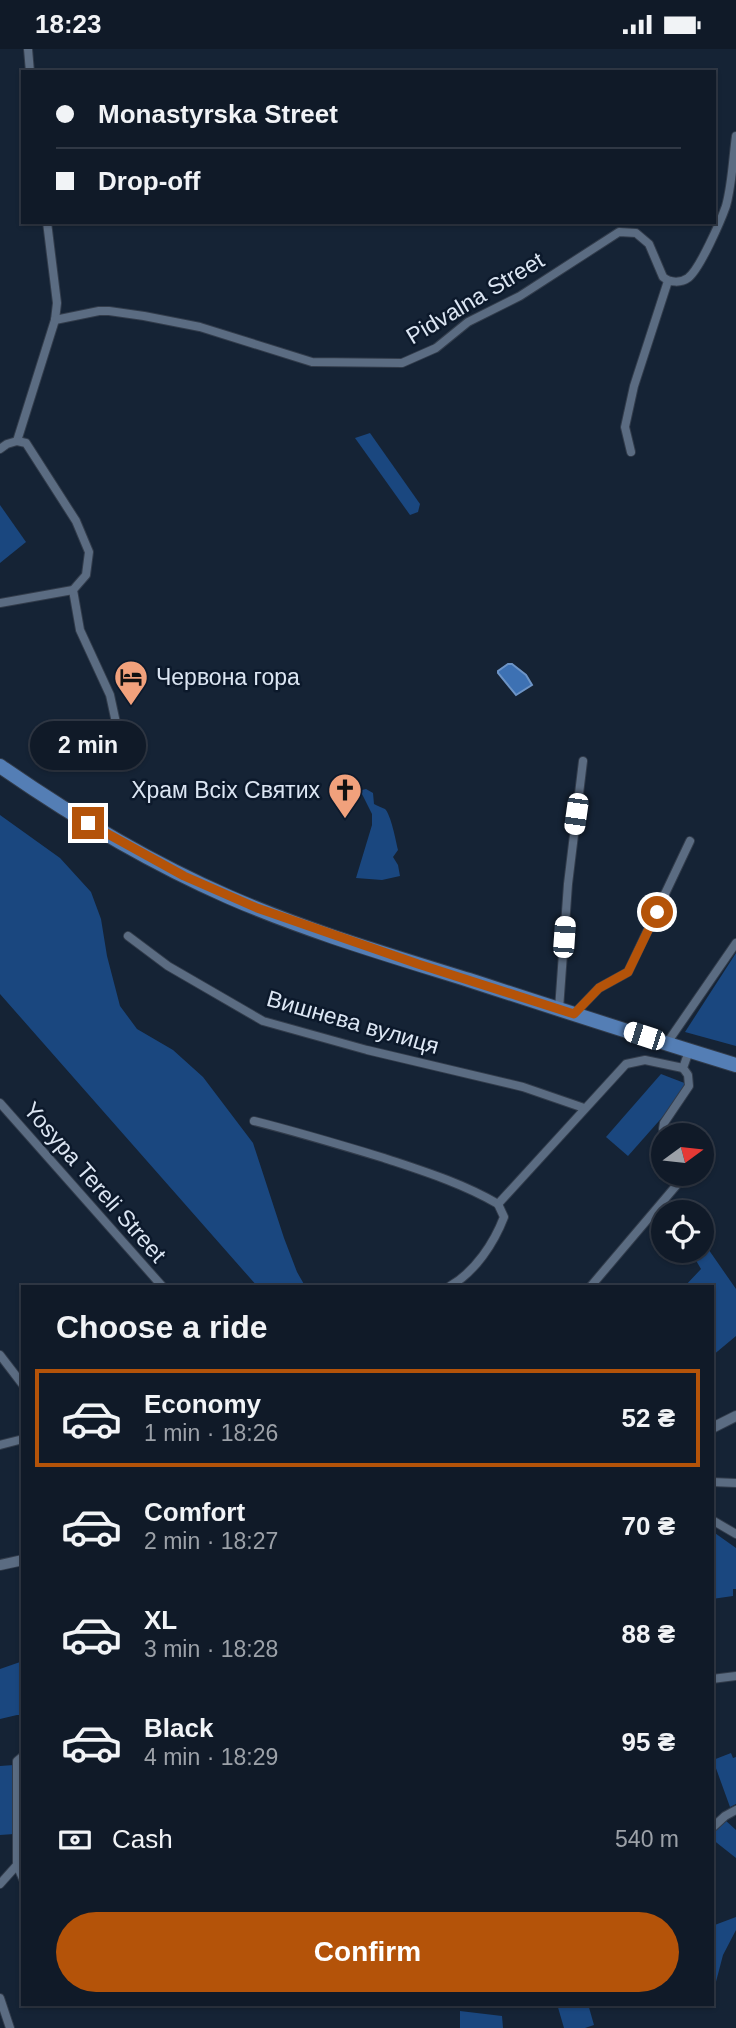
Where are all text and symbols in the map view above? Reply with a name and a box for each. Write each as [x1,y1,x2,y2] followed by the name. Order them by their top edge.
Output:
[35,9,102,39] text: 18:23
[98,99,338,129] text: Monastyrska Street
[98,166,201,196] text: Drop-off
[401,246,549,349] street label: Pidvalna Street
[112,658,150,707] hotel icon: Червона гора
[156,664,300,690] place label: Червона гора
[30,721,146,771] callout: 2 min
[58,732,118,758] text: 2 min
[326,771,364,820] church icon: Храм Всіх Святих
[131,777,320,803] place label: Храм Всіх Святих
[563,792,590,836] car
[72,807,104,839] route end
[641,896,673,928] route start
[553,915,576,959] car
[264,985,442,1059] street label: Вишнева вулиця
[621,1020,668,1052] car
[19,1097,172,1268] street label: Yosypa Tereli Street
[651,1123,714,1187] north arrow
[651,1123,714,1263] map controls
[651,1200,714,1263] button: locate
[56,1309,268,1345] text: Choose a ride
[60,1387,123,1450] icon: car
[144,1389,261,1419] text: Economy
[622,1403,675,1433] text: 52 ₴
[144,1420,278,1446] text: 1 min · 18:26
[60,1495,123,1558] icon: car
[144,1497,245,1527] text: Comfort
[622,1511,675,1541] text: 70 ₴
[144,1528,278,1554] text: 2 min · 18:27
[60,1603,123,1666] icon: car
[144,1605,177,1635] text: XL
[622,1619,675,1649] text: 88 ₴
[144,1636,278,1662] text: 3 min · 18:28
[60,1711,123,1774] icon: car
[144,1713,213,1743] text: Black
[622,1727,675,1757] text: 95 ₴
[144,1744,278,1770] text: 4 min · 18:29
[56,1821,94,1859] icon: cash
[112,1824,173,1854] text: Cash
[615,1826,679,1852] text: 540 m
[56,1912,679,1992] button: Confirm

